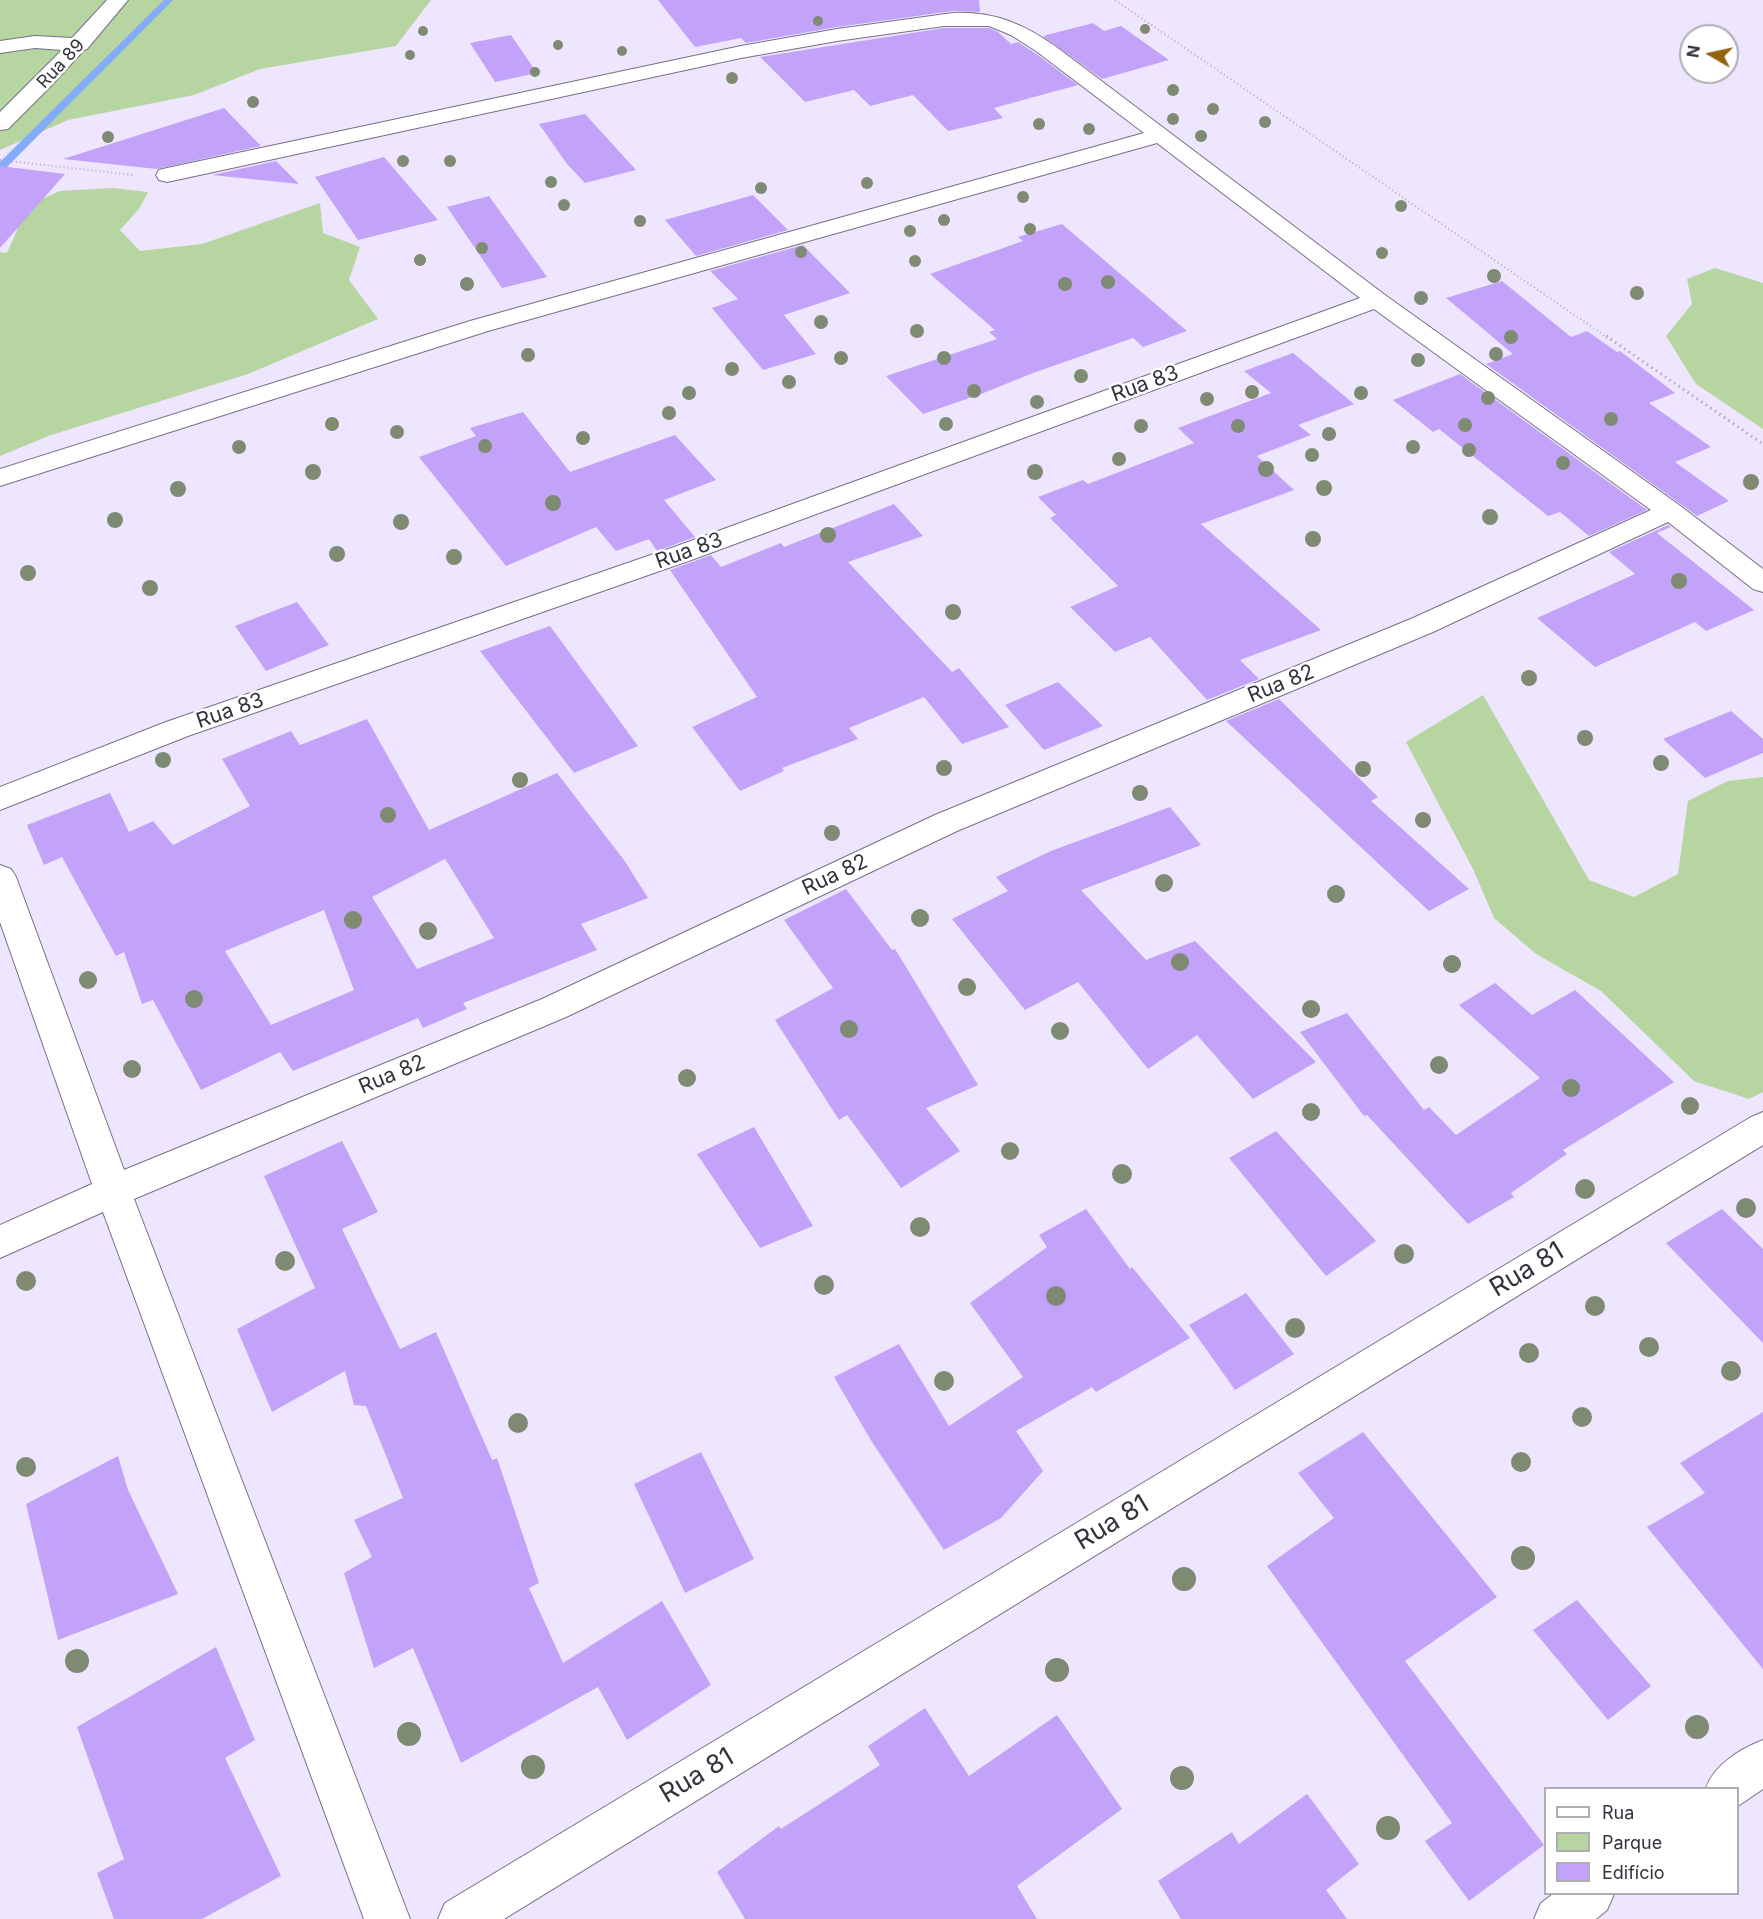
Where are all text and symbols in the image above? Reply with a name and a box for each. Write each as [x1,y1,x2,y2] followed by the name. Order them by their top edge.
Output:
[1679,24,1739,84] north arrow
[33,35,89,93] street label: Rua 89
[1682,44,1704,59] text: N
[1108,360,1182,408] street label: Rua 83
[652,527,726,575] street label: Rua 83
[1244,659,1318,709] street label: Rua 82
[193,688,267,734] street label: Rua 83
[798,849,872,901] street label: Rua 82
[355,1050,429,1100] street label: Rua 82
[1484,1236,1570,1304] street label: Rua 81
[1069,1489,1155,1557] street label: Rua 81
[654,1742,740,1810] street label: Rua 81
[1544,1787,1739,1895] legend
[1602,1802,1634,1823] text: Rua
[1602,1832,1662,1853] text: Parque
[1602,1862,1665,1883] text: Edifício

